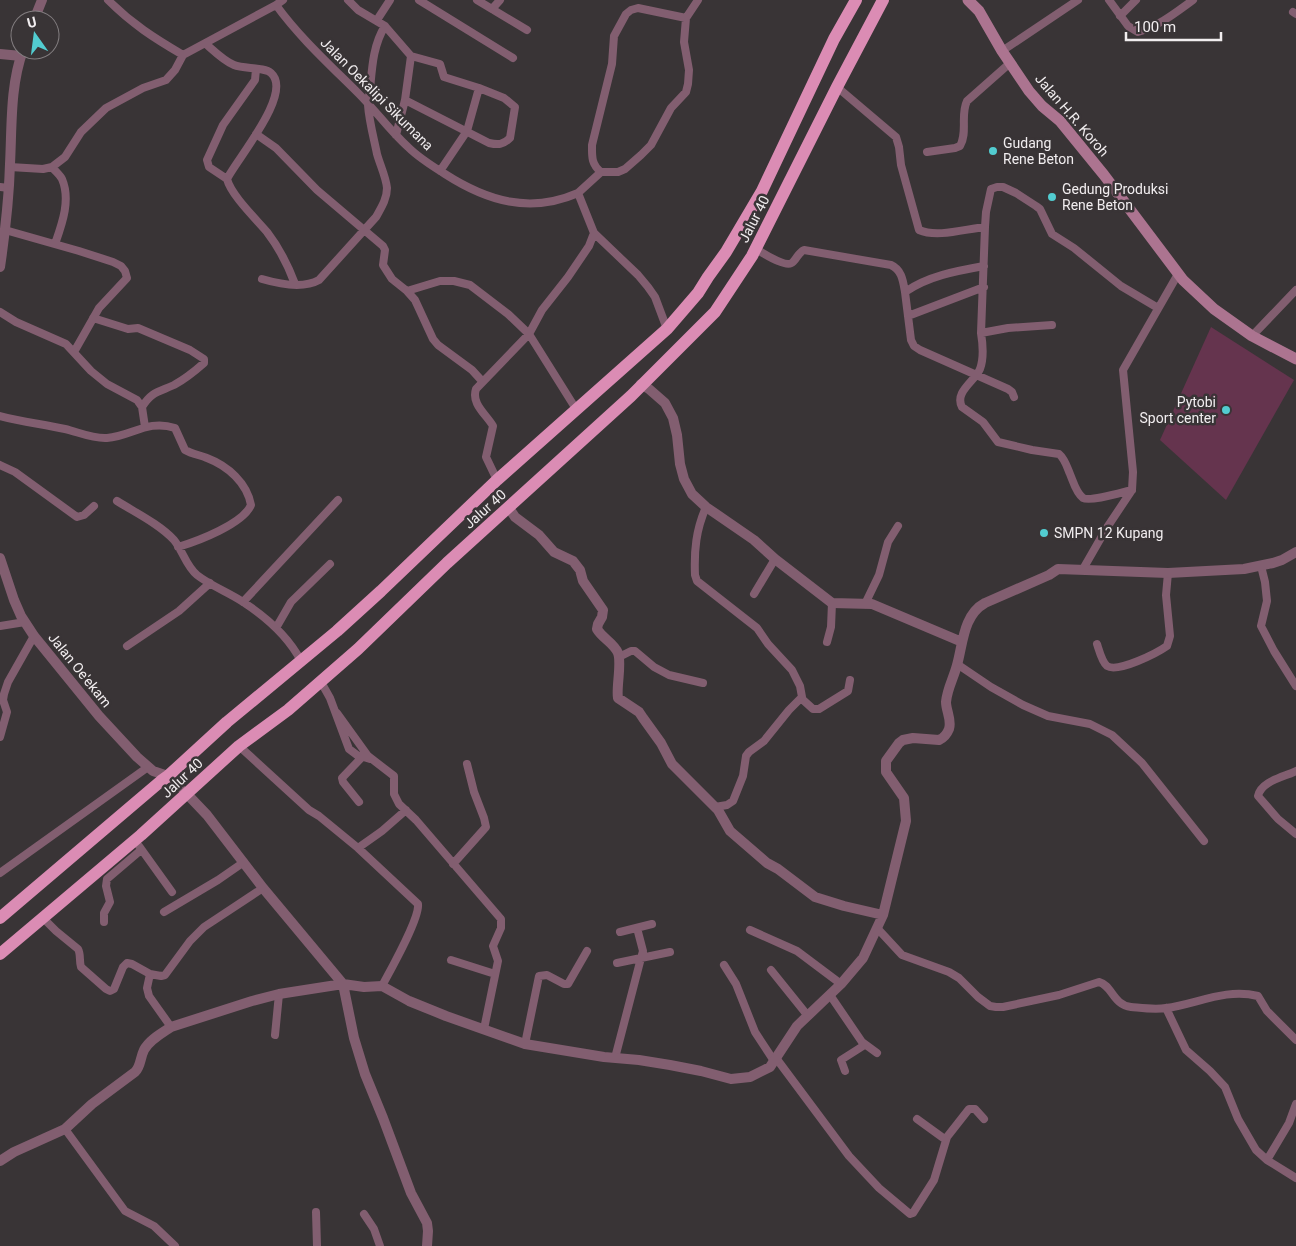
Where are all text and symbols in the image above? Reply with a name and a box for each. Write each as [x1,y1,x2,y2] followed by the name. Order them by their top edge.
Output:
[10,10,60,60] north arrow
[1126,10,1221,42] scale bar
[25,14,38,31] text: U
[1134,18,1176,36] text: 100 m
[317,34,437,154] street label: Jalan Oekalipi Sikumana
[1032,71,1112,159] street label: Jalan H.R. Koroh
[1003,135,1074,167] place label: Gudang Rene Beton
[987,145,999,157] marker: Gudang Rene Beton
[1062,181,1168,213] place label: Gedung Produksi Rene Beton
[1046,191,1058,203] marker: Gedung Produksi Rene Beton
[735,193,773,245] street label: Jalur 40
[1139,394,1216,426] place label: Pytobi Sport center
[1220,404,1232,416] marker: Pytobi Sport center
[461,486,509,532] street label: Jalur 40
[1054,525,1163,541] place label: SMPN 12 Kupang
[1038,527,1050,539] marker: SMPN 12 Kupang
[45,630,115,710] street label: Jalan Oe'ekam
[158,755,206,801] street label: Jalur 40

